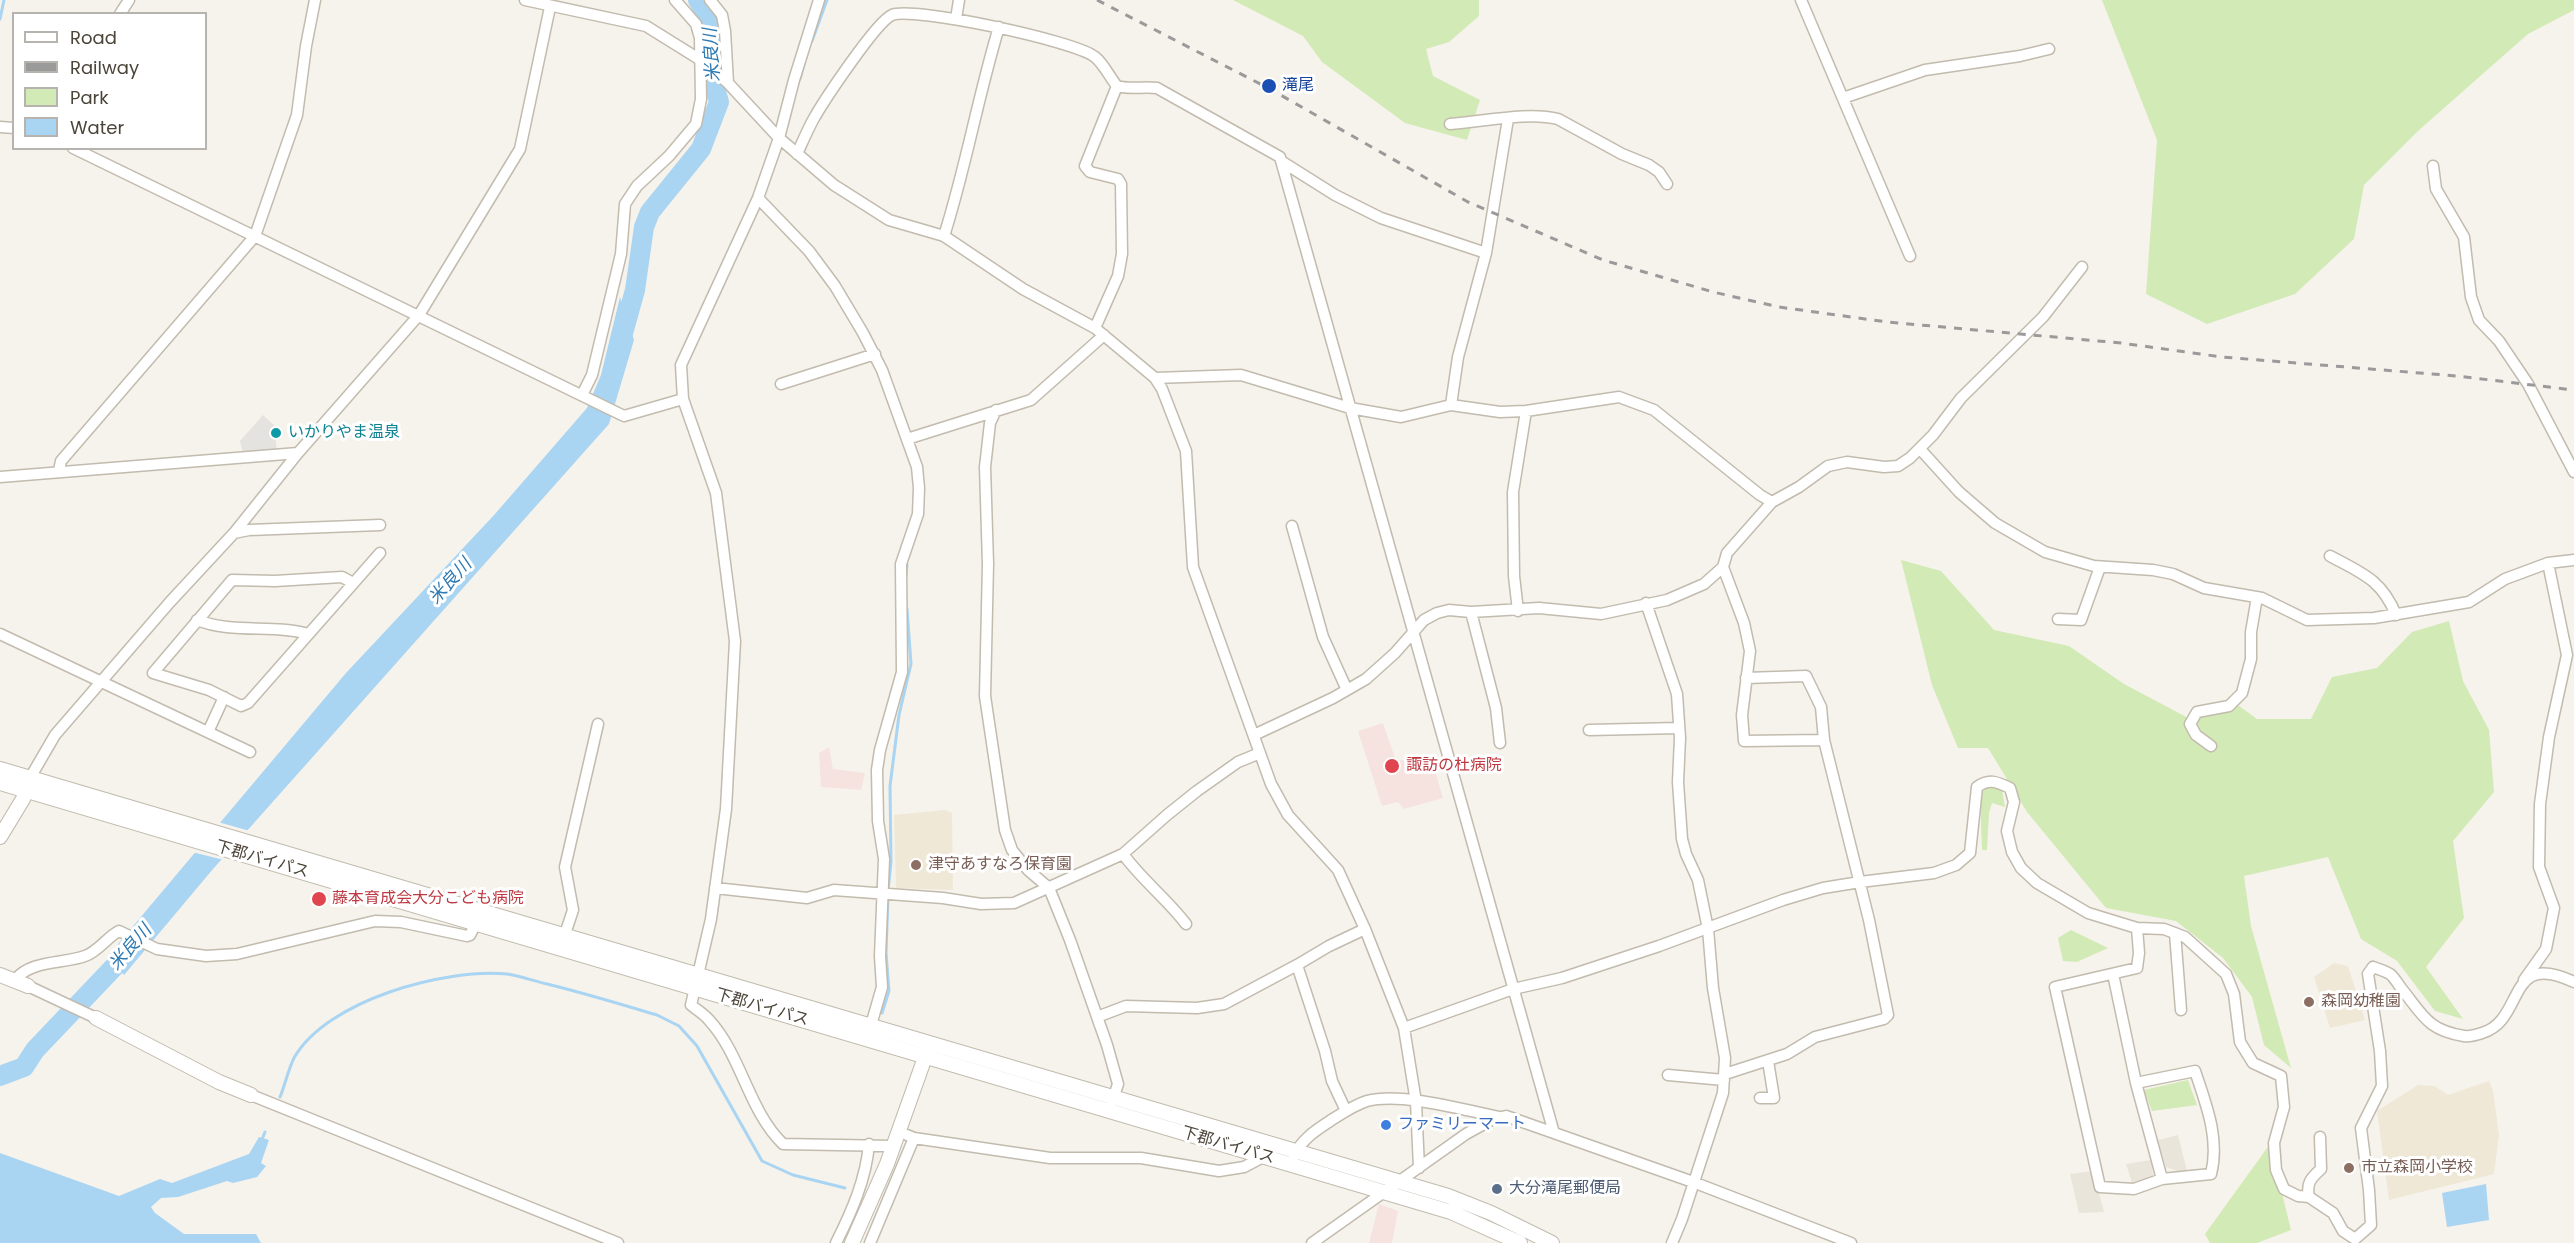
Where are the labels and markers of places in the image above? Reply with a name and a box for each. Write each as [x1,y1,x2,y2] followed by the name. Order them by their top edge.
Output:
[1282,76,1314,96] place label: 滝尾
[1260,77,1278,95] marker: 滝尾
[288,423,400,443] place label: いかりやま温泉
[269,426,283,440] marker: いかりやま温泉
[1406,756,1502,776] place label: 諏訪の杜病院
[1383,757,1401,775] marker: 諏訪の杜病院
[928,855,1072,875] place label: 津守あすなろ保育園
[909,858,923,872] marker: 津守あすなろ保育園
[332,889,524,909] place label: 藤本育成会大分こども病院
[310,890,328,908] marker: 藤本育成会大分こども病院
[2321,992,2401,1012] place label: 森岡幼稚園
[2302,995,2316,1009] marker: 森岡幼稚園
[1398,1115,1526,1135] place label: ファミリーマート
[1379,1118,1393,1132] marker: ファミリーマート
[2361,1158,2473,1178] place label: 市立森岡小学校
[2342,1161,2356,1175] marker: 市立森岡小学校
[1509,1179,1621,1199] place label: 大分滝尾郵便局
[1490,1182,1504,1196] marker: 大分滝尾郵便局

